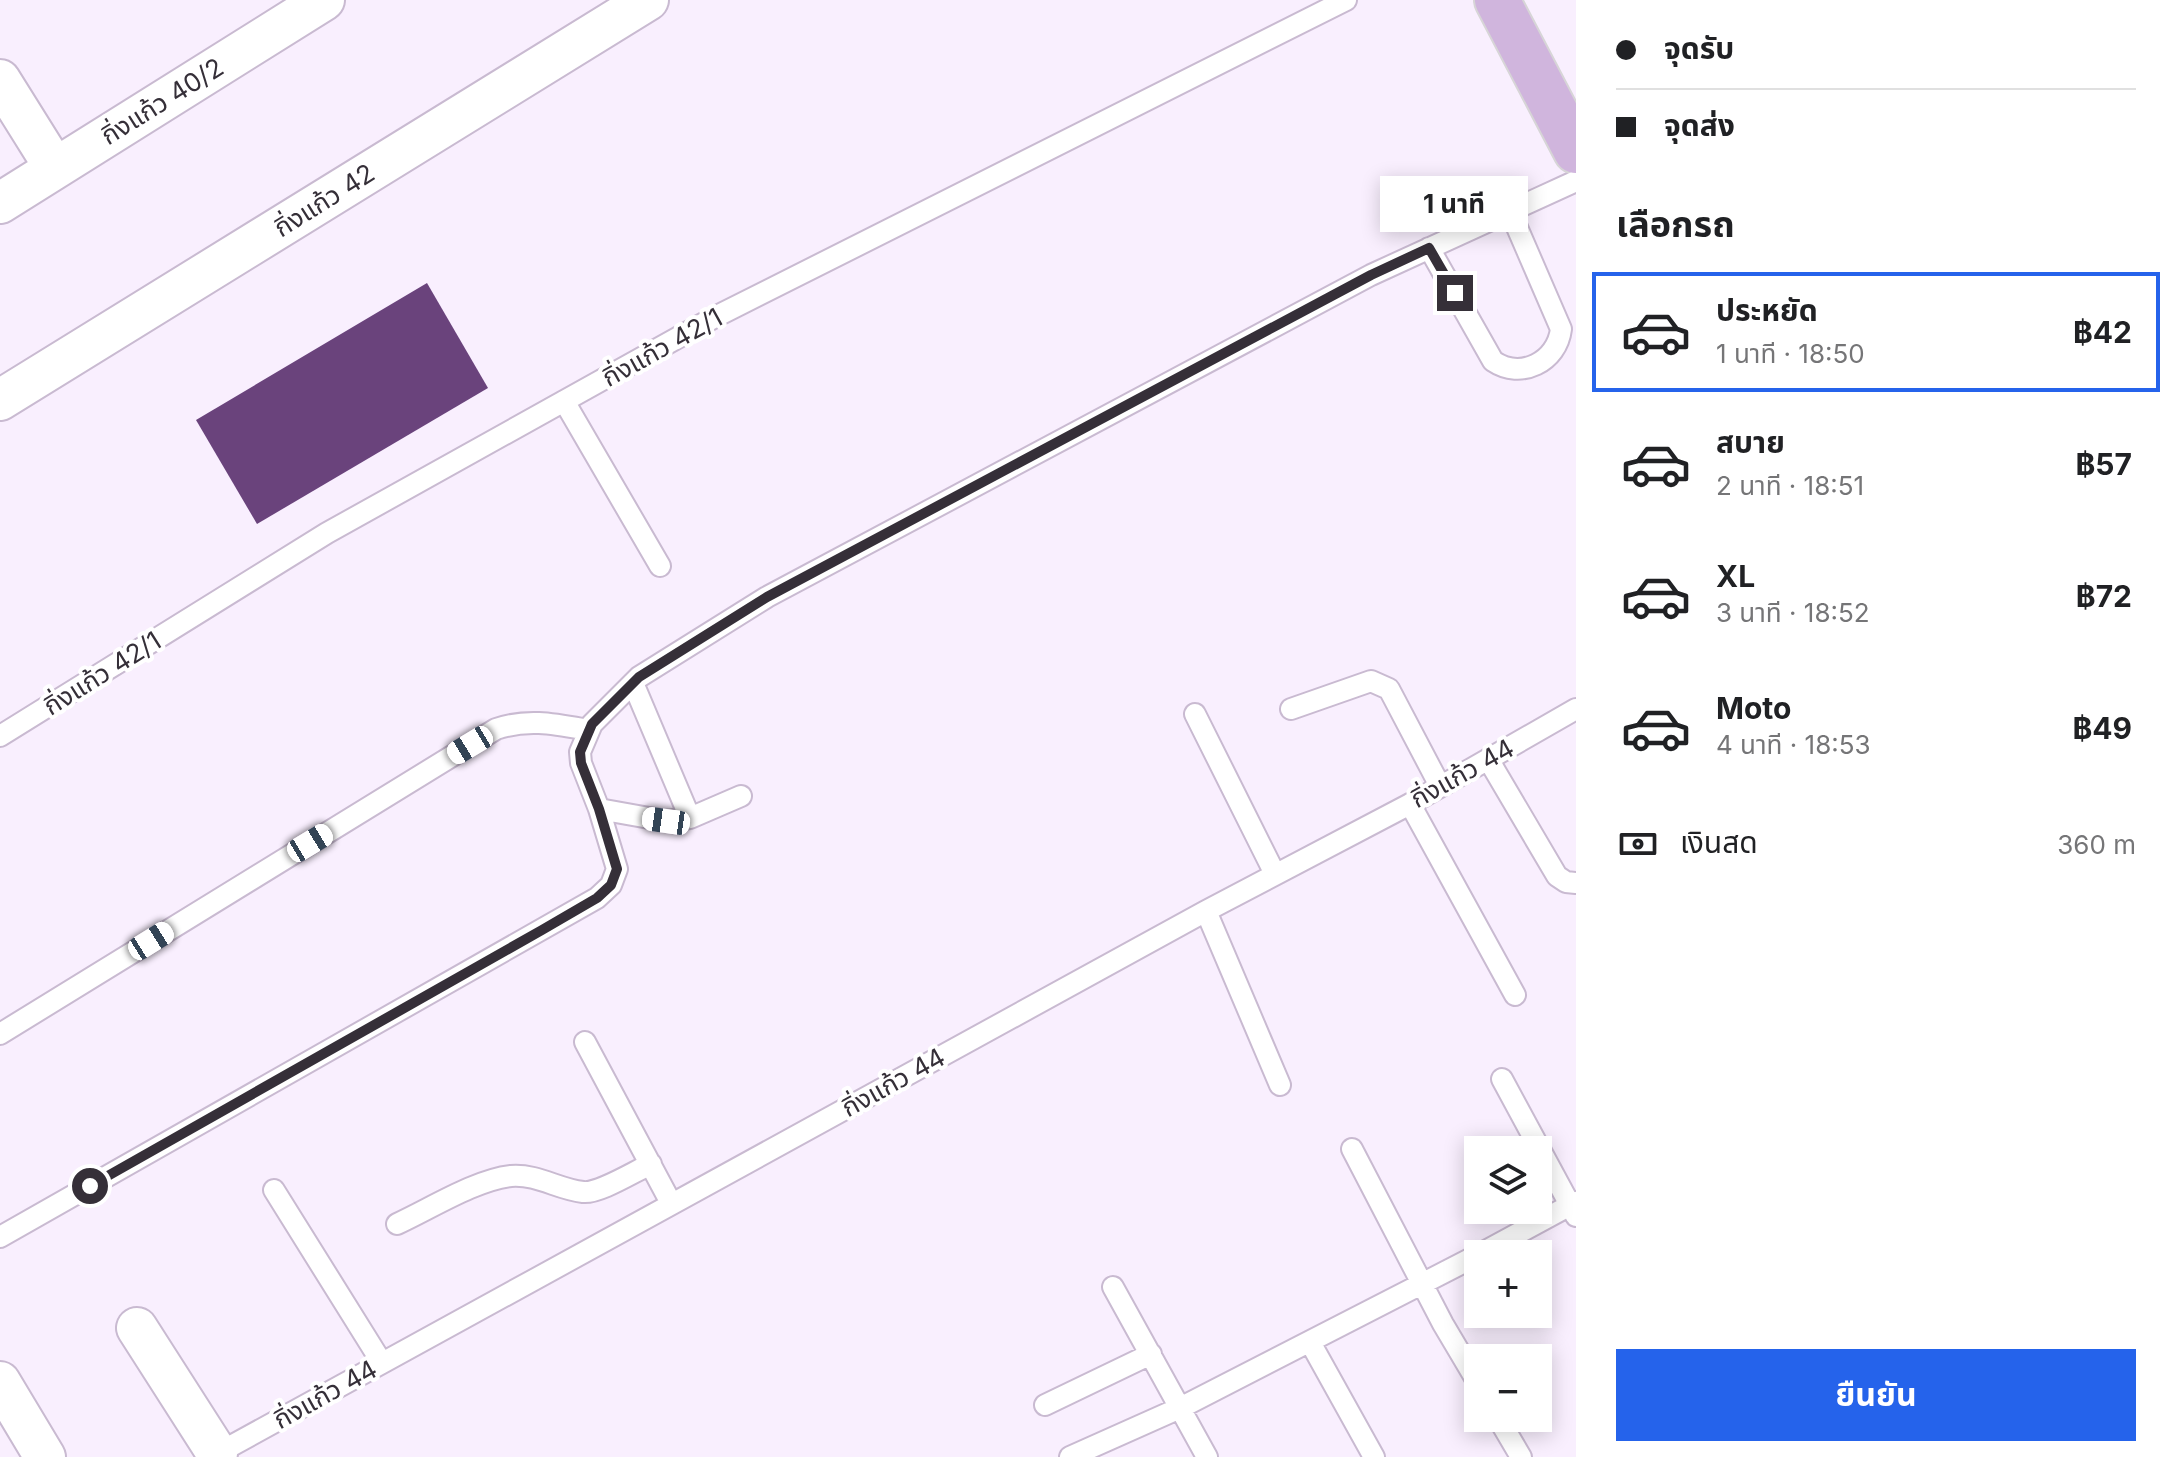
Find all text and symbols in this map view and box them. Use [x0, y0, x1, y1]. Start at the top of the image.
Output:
text: จุดรับ [1664, 30, 1734, 66]
street label: กิ่งแก้ว 40/2 [95, 51, 229, 151]
text: จุดส่ง [1664, 107, 1735, 143]
street label: กิ่งแก้ว 42 [268, 157, 380, 243]
callout: 1 นาที [1381, 177, 1529, 233]
text: 1 นาที [1423, 188, 1485, 219]
text: เลือกรถ [1616, 202, 1735, 246]
route end [1437, 275, 1473, 311]
text: ประหยัด [1716, 292, 1818, 328]
icon: car [1620, 296, 1692, 368]
street label: กิ่งแก้ว 42/1 [596, 301, 728, 393]
text: ฿42 [2073, 314, 2132, 350]
text: 1 นาที · 18:50 [1716, 338, 1865, 369]
text: สบาย [1716, 424, 1785, 460]
icon: car [1620, 428, 1692, 500]
text: ฿57 [2076, 446, 2132, 482]
text: 2 นาที · 18:51 [1716, 470, 1864, 501]
text: XL [1716, 558, 1755, 594]
icon: car [1620, 560, 1692, 632]
text: ฿72 [2076, 578, 2132, 614]
text: 3 นาที · 18:52 [1716, 597, 1870, 628]
street label: กิ่งแก้ว 42/1 [37, 624, 166, 721]
text: Moto [1716, 690, 1791, 726]
icon: car [1620, 692, 1692, 764]
text: ฿49 [2072, 710, 2132, 746]
car [443, 722, 497, 768]
text: 4 นาที · 18:53 [1716, 729, 1871, 760]
street label: กิ่งแก้ว 44 [1405, 731, 1519, 814]
car [641, 806, 691, 836]
car [283, 820, 337, 866]
icon: cash [1616, 822, 1660, 866]
text: เงินสด [1680, 824, 1758, 860]
text: 360 m [2057, 829, 2136, 860]
car [124, 918, 178, 964]
street label: กิ่งแก้ว 44 [836, 1040, 950, 1123]
map controls [1464, 1136, 1552, 1432]
button: layers [1464, 1136, 1552, 1224]
route start [72, 1168, 108, 1204]
button: + [1464, 1240, 1552, 1328]
button: − [1464, 1344, 1552, 1432]
button: ยืนยัน [1616, 1349, 2136, 1441]
street label: กิ่งแก้ว 44 [268, 1352, 382, 1435]

